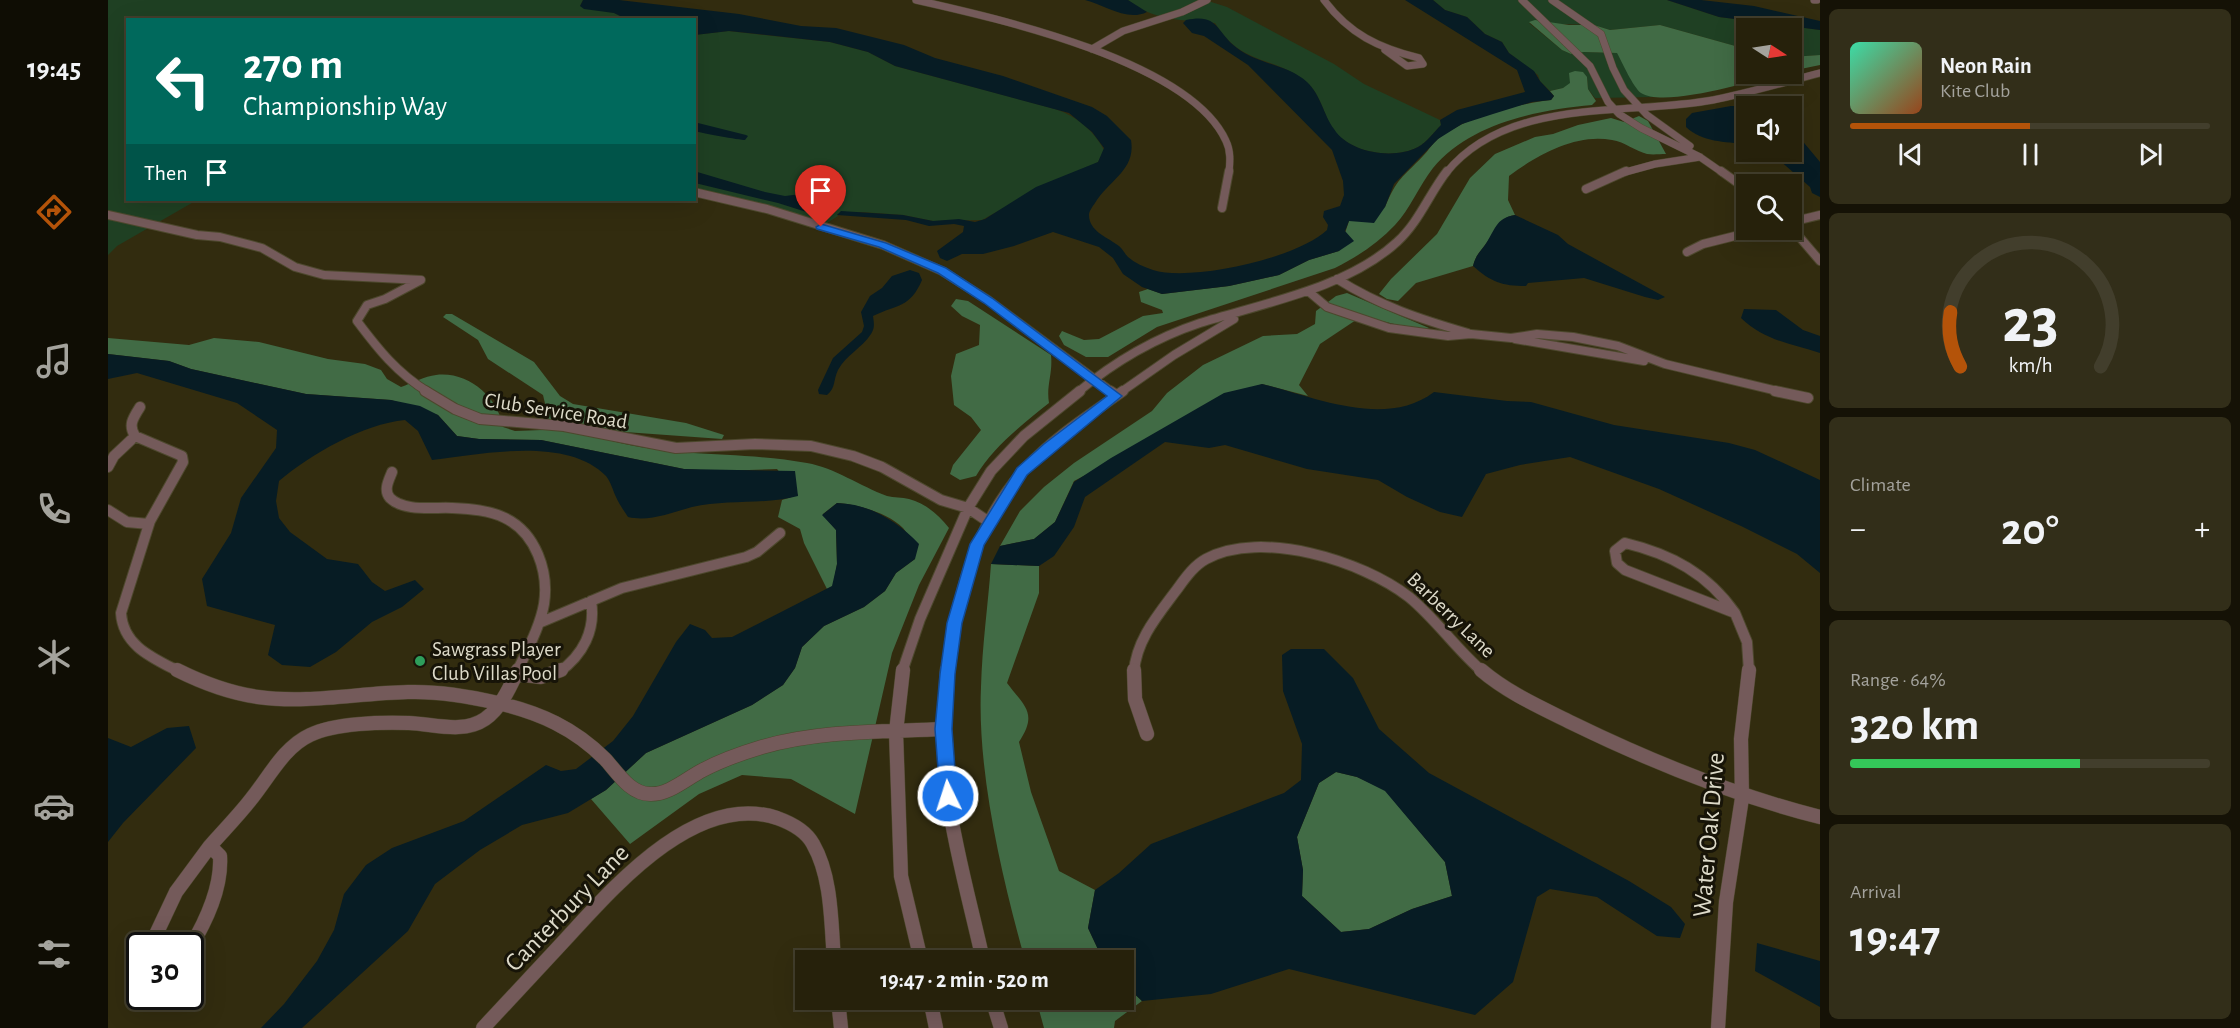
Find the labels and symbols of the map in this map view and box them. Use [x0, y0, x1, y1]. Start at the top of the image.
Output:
north arrow [1736, 18, 1802, 84]
pin [795, 165, 846, 227]
street label: Club Service Road [483, 389, 629, 433]
street label: Barberry Lane [1403, 568, 1499, 662]
place label: Sawgrass Player Club Villas Pool [432, 639, 561, 684]
marker: Sawgrass Player Club Villas Pool [413, 654, 427, 668]
street label: Water Oak Drive [1689, 752, 1729, 918]
position arrow [916, 764, 980, 828]
street label: Canterbury Lane [500, 839, 634, 977]
speed limit sign: 30 [126, 932, 204, 1010]

